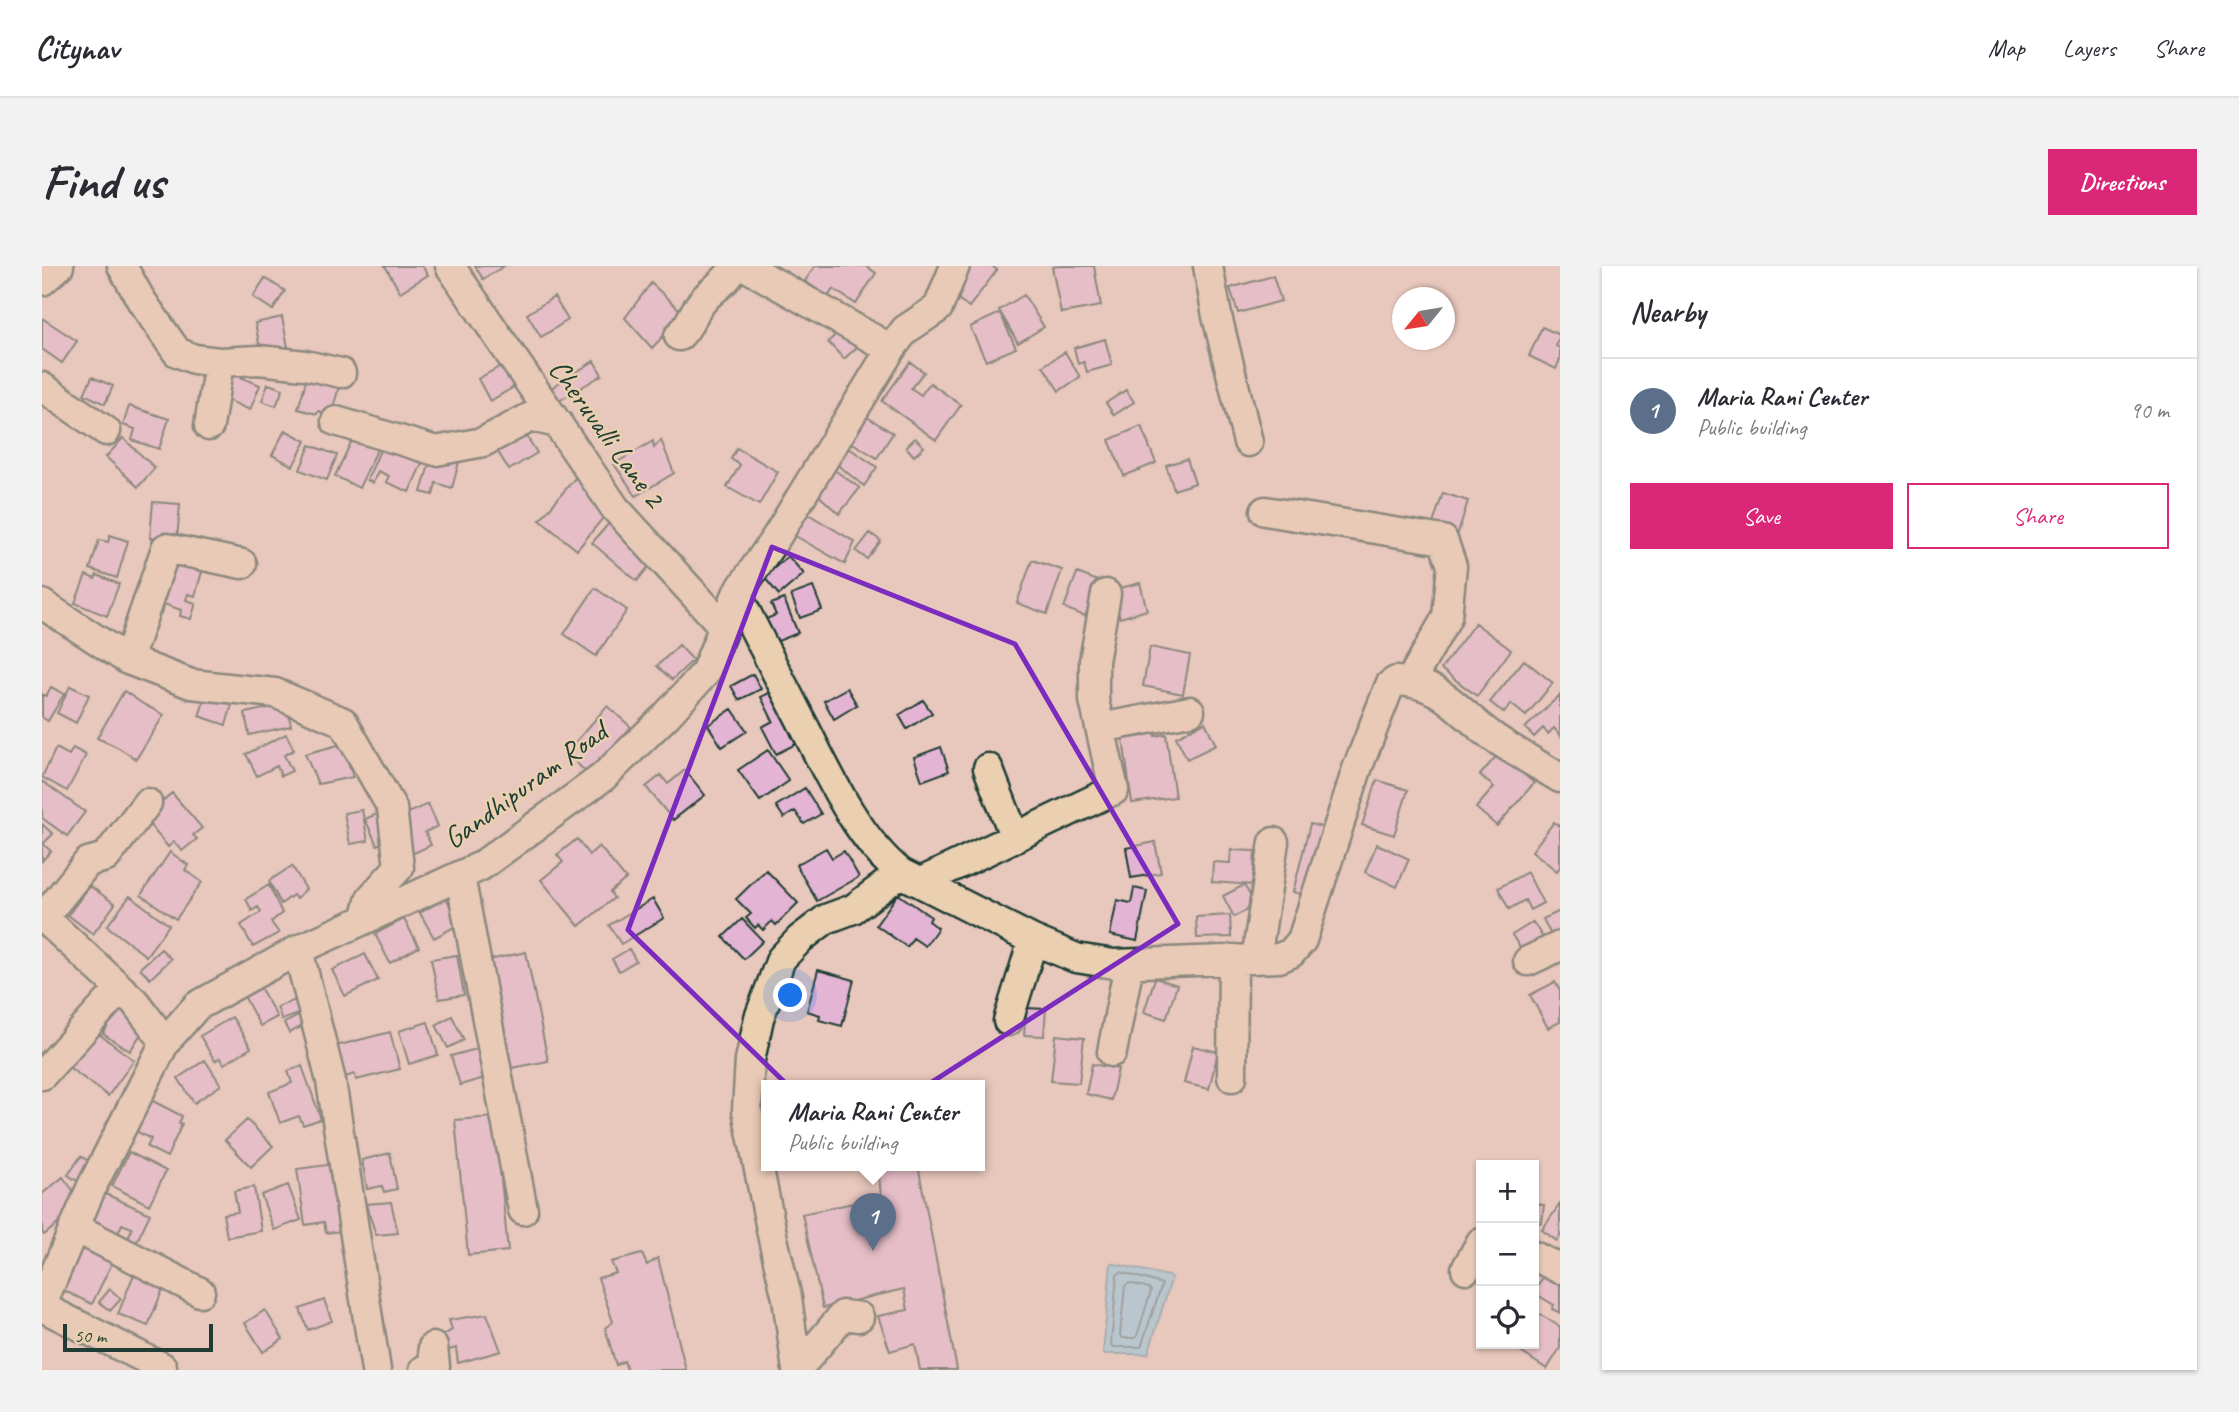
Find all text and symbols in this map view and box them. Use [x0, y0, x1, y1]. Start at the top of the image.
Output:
text: Citynav [35, 27, 119, 69]
text: Map [1988, 33, 2025, 63]
text: Layers [2063, 33, 2116, 63]
text: Share [2154, 33, 2204, 63]
button: Directions [2048, 149, 2197, 215]
text: Find us [42, 151, 164, 213]
north arrow [1392, 287, 1455, 350]
text: Nearby [1630, 293, 1706, 331]
street label: Cheruvalli Lane 2 [541, 352, 675, 516]
text: Maria Rani Center [1697, 380, 1867, 413]
text: 1 [1648, 396, 1658, 425]
text: 90 m [2130, 396, 2169, 425]
text: Public building [1697, 413, 1806, 442]
button: Save [1630, 483, 1893, 549]
button: Share [1907, 483, 2169, 549]
street label: Gandhipuram Road [436, 710, 618, 857]
your location [773, 978, 807, 1012]
popup [761, 1080, 985, 1171]
text: Maria Rani Center [788, 1095, 958, 1128]
text: Public building [788, 1128, 897, 1157]
map controls [1476, 1160, 1539, 1349]
button: + [1476, 1160, 1539, 1223]
pin: 1 [850, 1193, 896, 1251]
button: − [1476, 1223, 1539, 1286]
button: locate [1476, 1286, 1539, 1349]
scale bar [63, 1321, 214, 1353]
text: 50 m [74, 1324, 106, 1348]

